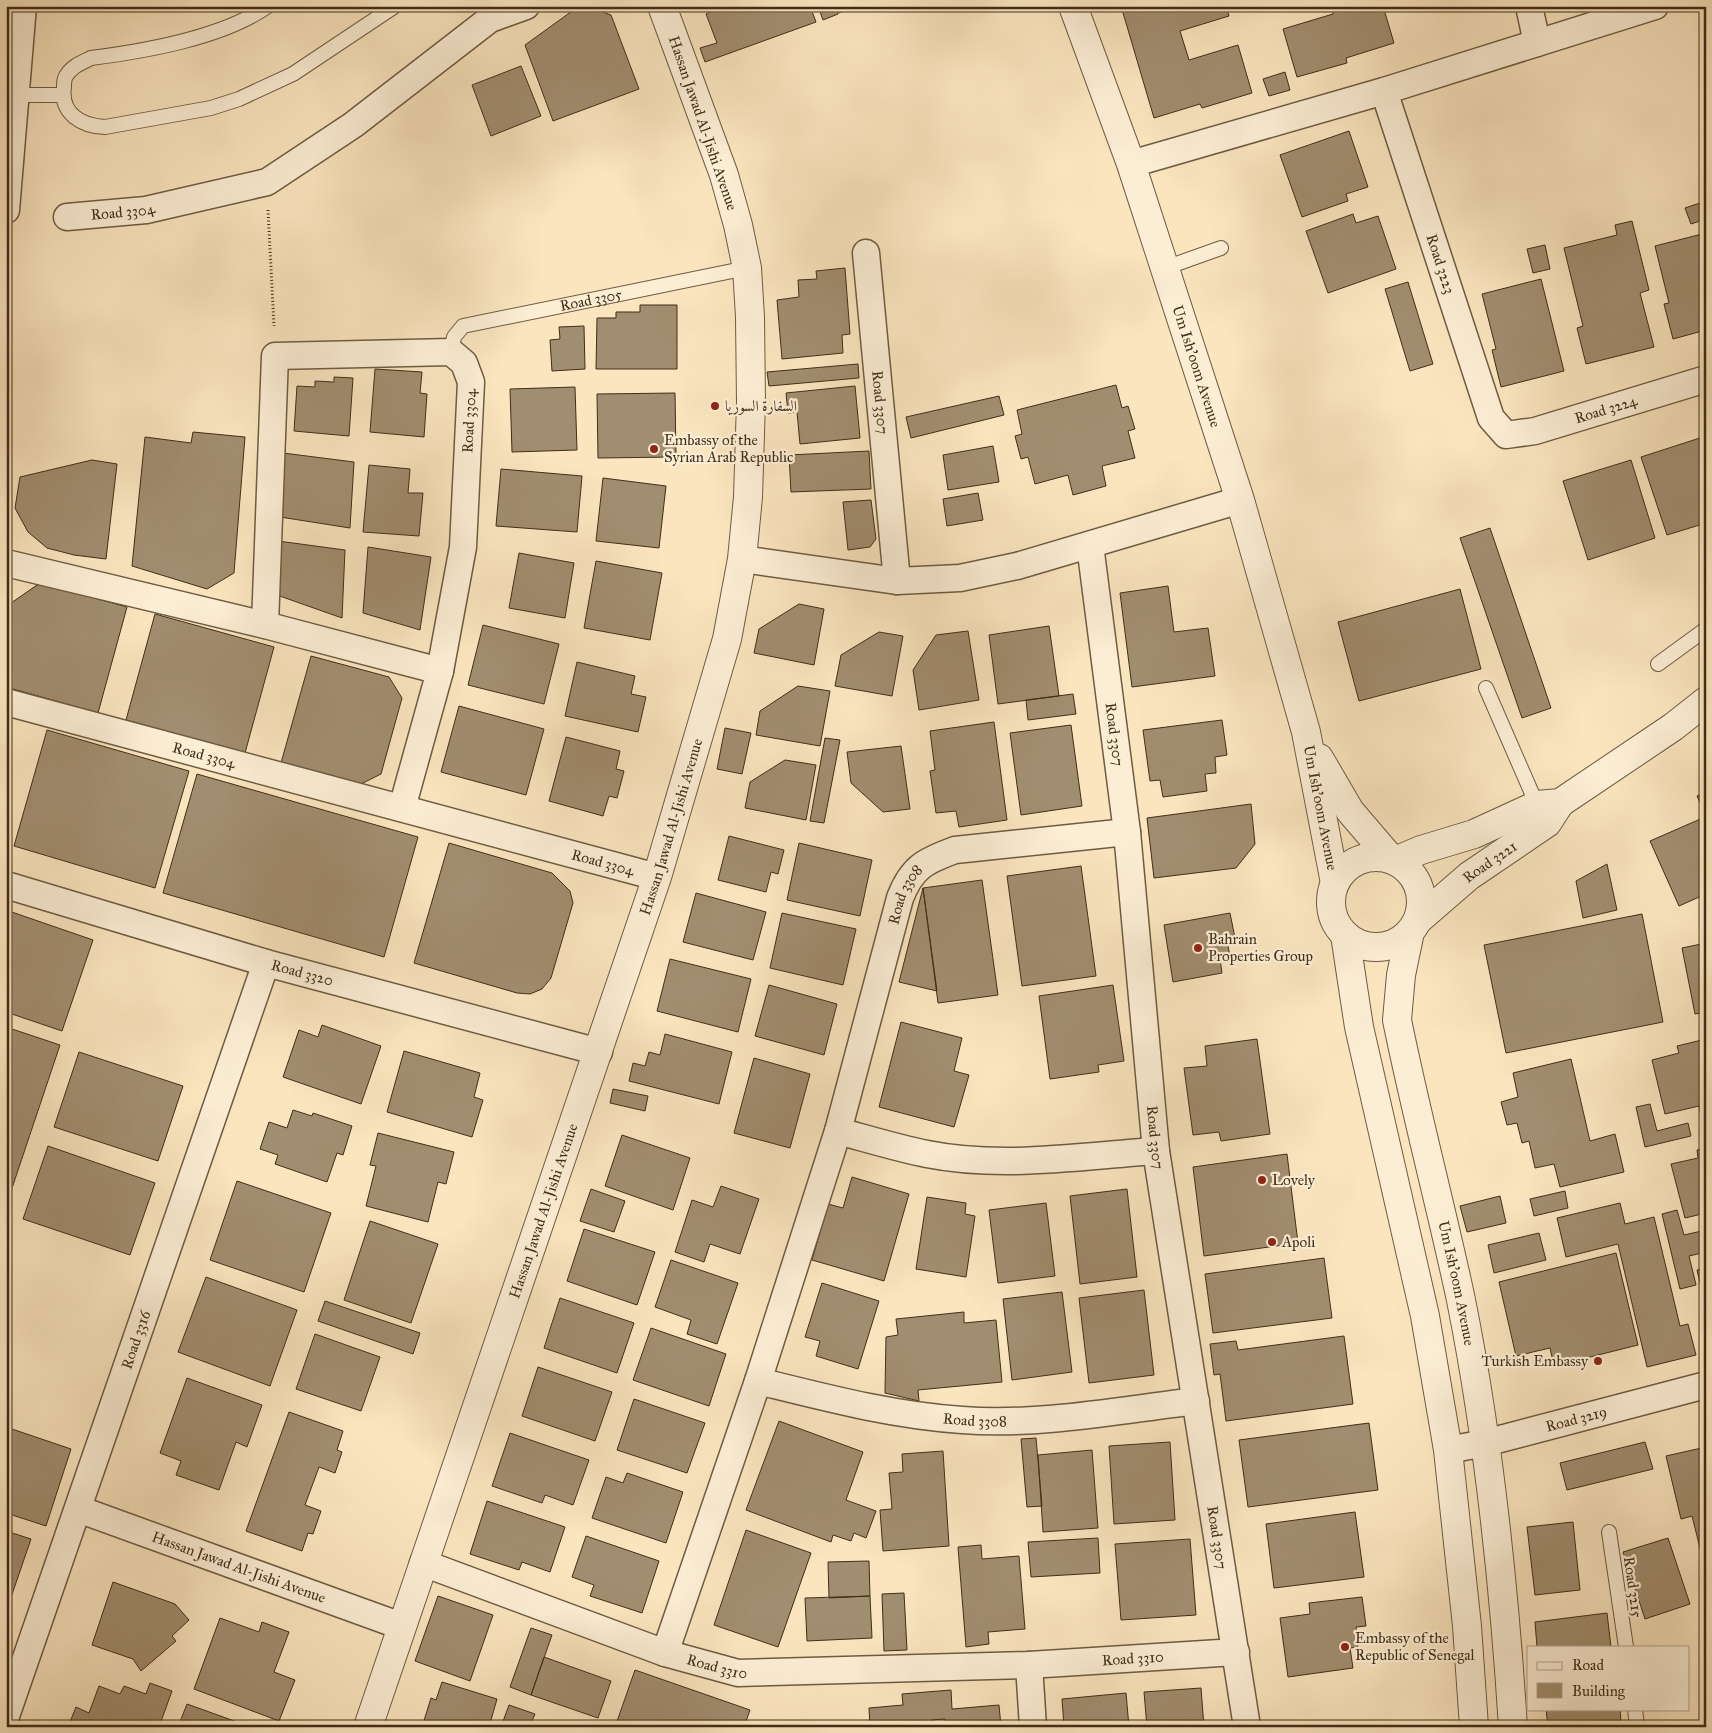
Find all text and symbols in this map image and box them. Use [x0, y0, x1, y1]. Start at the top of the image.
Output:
street label: Hassan Jawad Al-Jishi Avenue [664, 33, 741, 213]
street label: Road 3304 [90, 199, 157, 224]
street label: Road 3223 [1422, 232, 1459, 296]
street label: Road 3305 [558, 285, 624, 315]
street label: Um Ish'oom Avenue [1168, 303, 1225, 430]
street label: Road 3307 [868, 370, 892, 435]
street label: Road 3304 [458, 388, 480, 454]
street label: Road 3224 [1572, 391, 1640, 427]
place label: السفارة السوريا [725, 397, 797, 415]
marker: السفارة السوريا [709, 400, 721, 412]
place label: Embassy of the Syrian Arab Republic [664, 431, 793, 466]
marker: Embassy of the Syrian Arab Republic [648, 443, 660, 455]
street label: Road 3307 [1101, 702, 1127, 767]
street label: Hassan Jawad Al-Jishi Avenue [636, 736, 706, 917]
street label: Road 3304 [171, 738, 238, 772]
street label: Um Ish'oom Avenue [1300, 744, 1341, 872]
street label: Road 3221 [1459, 837, 1521, 887]
street label: Road 3304 [569, 845, 637, 880]
street label: Road 3308 [884, 861, 926, 926]
place label: Bahrain Properties Group [1208, 930, 1313, 965]
marker: Bahrain Properties Group [1192, 942, 1204, 954]
street label: Road 3320 [269, 956, 335, 990]
street label: Road 3307 [1143, 1105, 1168, 1170]
street label: Hassan Jawad Al-Jishi Avenue [505, 1121, 582, 1301]
place label: Lovely [1272, 1171, 1316, 1189]
marker: Lovely [1256, 1174, 1268, 1186]
street label: Um Ish'oom Avenue [1434, 1219, 1478, 1347]
place label: Apoli [1281, 1233, 1315, 1251]
marker: Apoli [1266, 1236, 1278, 1248]
street label: Road 3316 [117, 1307, 155, 1371]
place label: Turkish Embassy [1481, 1352, 1589, 1370]
marker: Turkish Embassy [1592, 1355, 1604, 1367]
street label: Road 3219 [1544, 1402, 1609, 1436]
street label: Road 3308 [942, 1409, 1007, 1430]
street label: Road 3307 [1203, 1505, 1231, 1571]
street label: Hassan Jawad Al-Jishi Avenue [149, 1527, 328, 1607]
street label: Road 3215 [1620, 1555, 1646, 1619]
place label: Embassy of the Republic of Senegal [1355, 1629, 1476, 1664]
marker: Embassy of the Republic of Senegal [1339, 1641, 1351, 1653]
legend [1527, 1646, 1690, 1710]
street label: Road 3310 [1101, 1648, 1164, 1669]
street label: Road 3310 [685, 1650, 747, 1682]
text: Road [1572, 1656, 1604, 1674]
text: Building [1572, 1682, 1626, 1700]

